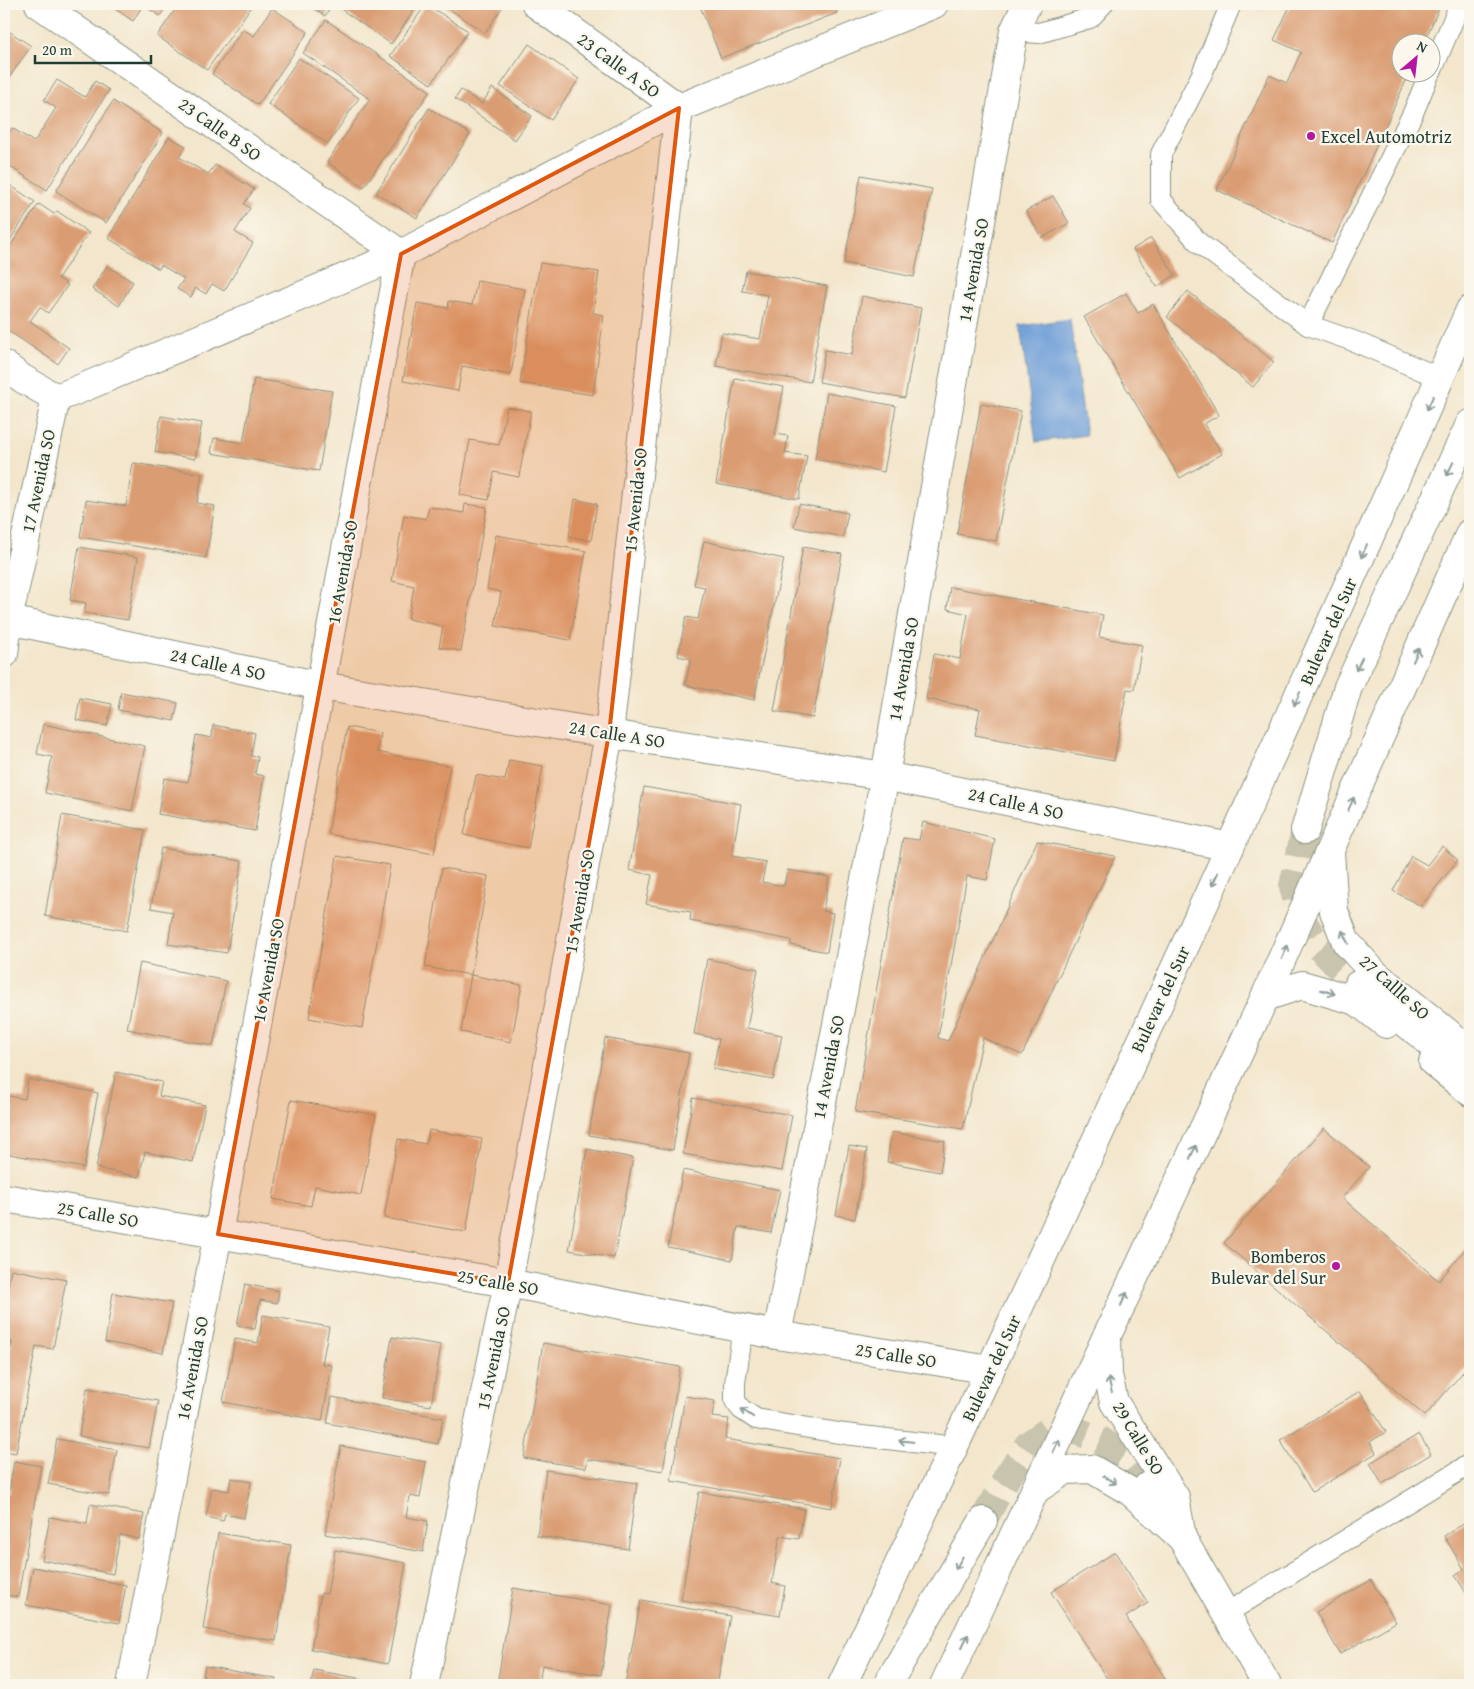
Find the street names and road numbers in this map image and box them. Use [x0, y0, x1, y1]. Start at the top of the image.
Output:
street label: 23 Calle A SO [572, 26, 666, 104]
street label: 23 Calle B SO [173, 90, 267, 168]
street label: 14 Avenida SO [951, 216, 995, 324]
street label: 17 Avenida SO [14, 427, 62, 535]
street label: 15 Avenida SO [616, 446, 654, 554]
street label: 16 Avenida SO [320, 518, 364, 626]
street label: Bulevar del Sur [1292, 572, 1364, 689]
street label: 14 Avenida SO [881, 615, 925, 723]
street label: 24 Calle A SO [168, 641, 268, 687]
street label: 24 Calle A SO [567, 713, 667, 755]
street label: 24 Calle A SO [966, 780, 1066, 826]
street label: 15 Avenida SO [557, 847, 601, 955]
street label: 16 Avenida SO [245, 916, 291, 1024]
street label: Bulevar del Sur [1123, 941, 1197, 1057]
street label: 27 Callle SO [1354, 948, 1436, 1026]
street label: 14 Avenida SO [805, 1013, 851, 1121]
street label: 25 Calle SO [55, 1194, 141, 1234]
street label: 25 Calle SO [455, 1262, 541, 1302]
street label: 15 Avenida SO [469, 1304, 517, 1412]
street label: Bulevar del Sur [954, 1310, 1028, 1426]
street label: 16 Avenida SO [169, 1314, 215, 1422]
street label: 25 Calle SO [853, 1335, 939, 1375]
street label: 29 Calle SO [1106, 1396, 1172, 1480]

